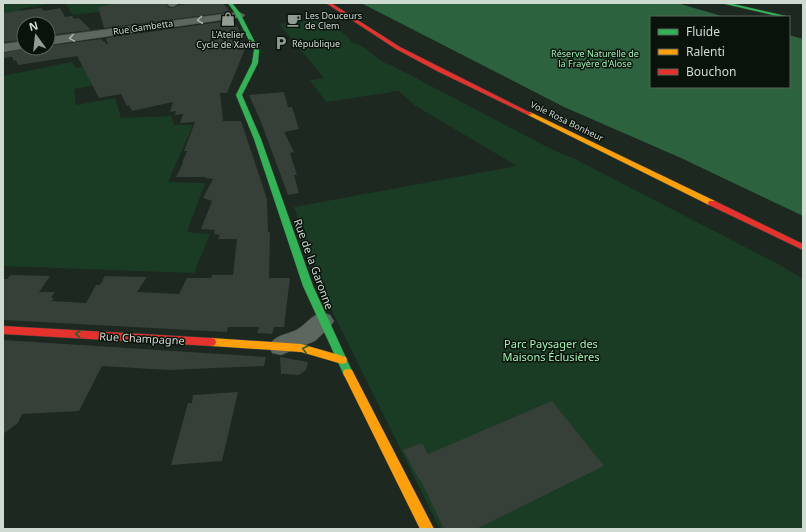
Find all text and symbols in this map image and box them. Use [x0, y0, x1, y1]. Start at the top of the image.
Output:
place label: Les Douceurs de Clem [305, 9, 362, 32]
shop icon: L'Atelier Cycle de Xavier [220, 11, 236, 27]
cafe icon: Les Douceurs de Clem [286, 12, 302, 28]
one-way arrow [197, 15, 203, 24]
north arrow [16, 16, 56, 56]
street label: Rue Gambetta [112, 16, 174, 38]
legend [650, 16, 790, 88]
text: N [27, 17, 40, 34]
text: Fluide [686, 23, 720, 40]
place label: L'Atelier Cycle de Xavier [196, 28, 260, 51]
one-way arrow [69, 33, 75, 42]
parking icon: République [273, 35, 289, 51]
place label: République [292, 37, 340, 50]
text: Ralenti [686, 43, 725, 60]
park label: Réserve Naturelle de la Frayère d'Alose [551, 47, 639, 70]
text: Bouchon [686, 63, 736, 80]
street label: Voie Rosa Bonheur [528, 98, 606, 144]
street label: Rue de la Garonne [291, 217, 337, 311]
street label: Rue Champagne [99, 328, 185, 348]
one-way arrow [75, 330, 81, 339]
park label: Parc Paysager des Maisons Éclusières [503, 336, 599, 364]
one-way arrow [302, 346, 308, 354]

